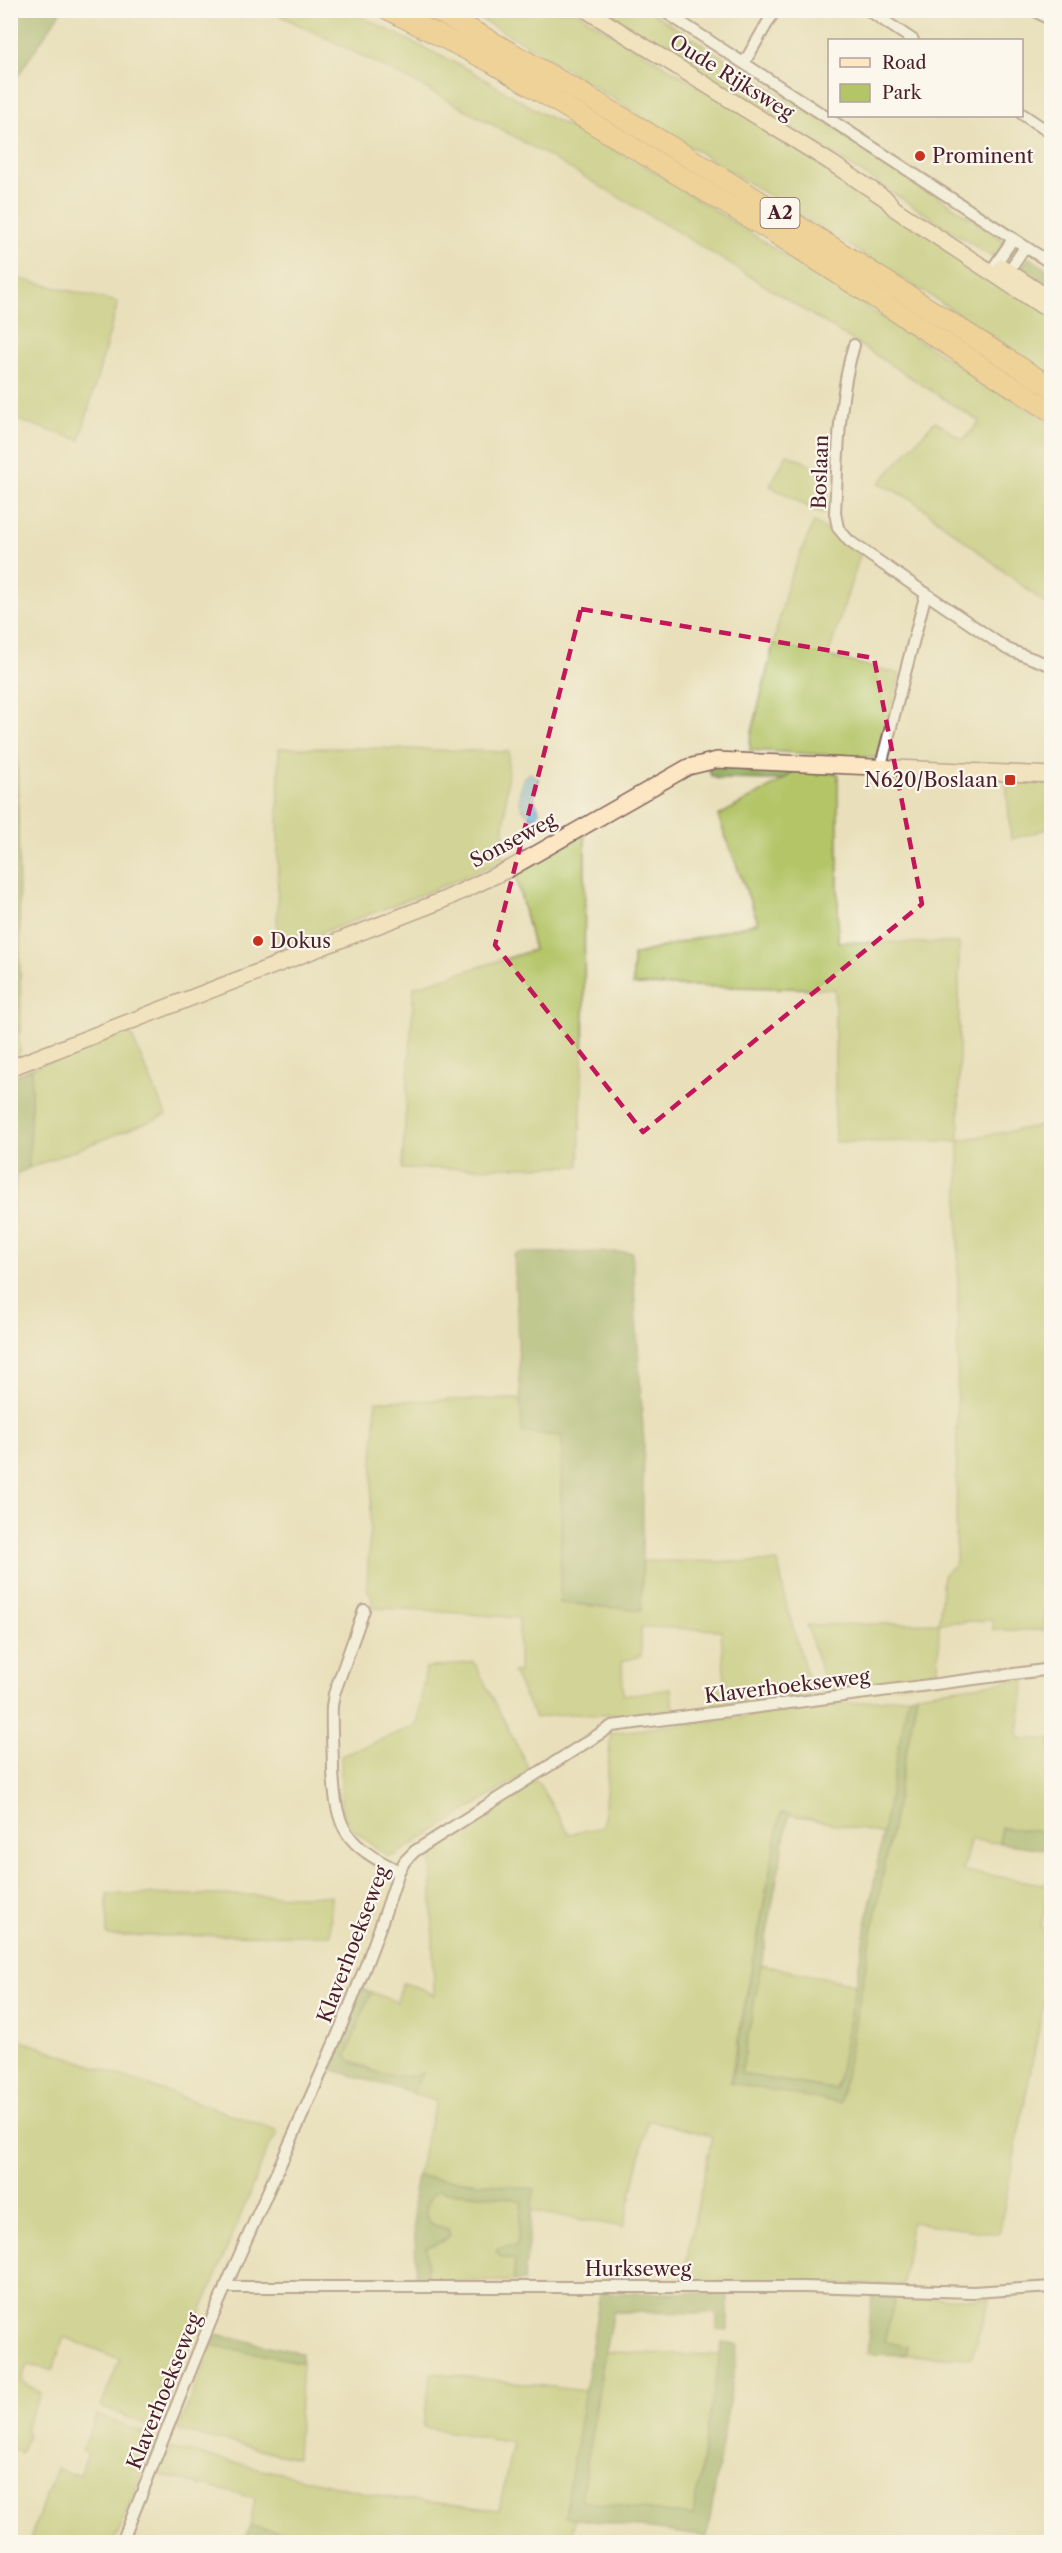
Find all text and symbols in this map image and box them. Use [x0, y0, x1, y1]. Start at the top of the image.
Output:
street label: Oude Rijksweg [665, 29, 799, 125]
legend [828, 39, 1023, 117]
text: Road [882, 52, 927, 74]
text: Park [882, 82, 923, 104]
place label: Prominent [932, 144, 1034, 168]
marker: Prominent [913, 149, 927, 163]
road number: A2 [760, 198, 800, 228]
street label: Boslaan [807, 434, 833, 510]
place label: N620/Boslaan [864, 768, 998, 792]
marker: N620/Boslaan [1003, 773, 1017, 787]
street label: Sonseweg [466, 807, 561, 873]
place label: Dokus [270, 929, 331, 953]
marker: Dokus [251, 934, 265, 948]
street label: Klaverhoekseweg [703, 1664, 871, 1708]
street label: Klaverhoekseweg [312, 1862, 394, 2026]
street label: Hurkseweg [585, 2257, 692, 2281]
street label: Klaverhoekseweg [122, 2309, 206, 2473]

